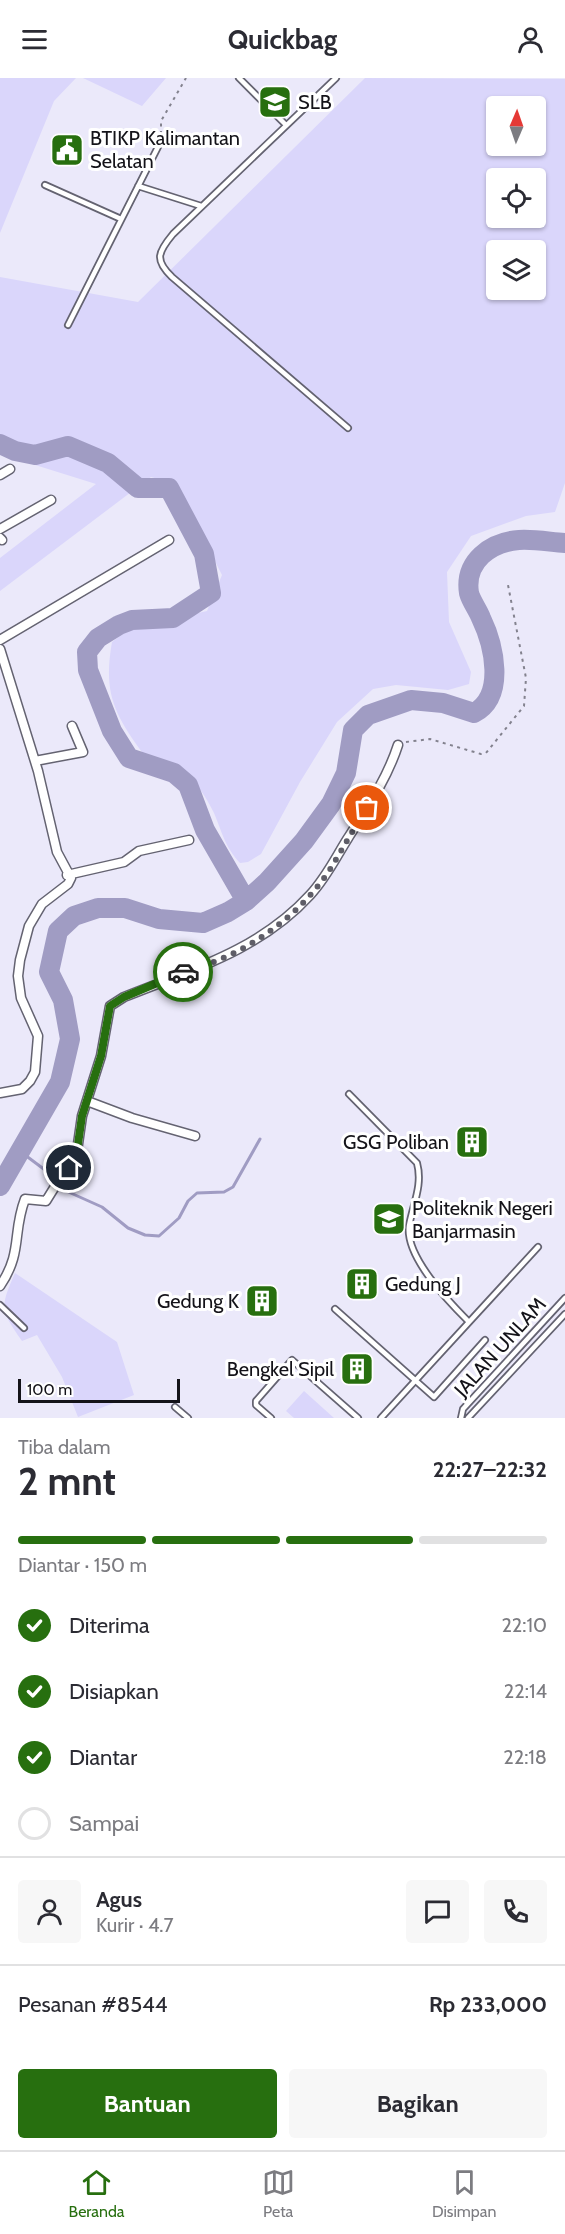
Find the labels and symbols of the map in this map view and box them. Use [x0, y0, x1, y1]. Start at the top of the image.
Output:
school or university icon: SLB [257, 84, 293, 120]
place label: SLB [298, 90, 332, 114]
north arrow [486, 96, 546, 156]
place label: BTIKP Kalimantan Selatan [90, 126, 240, 173]
public building icon: BTIKP Kalimantan Selatan [49, 132, 85, 168]
pin [341, 782, 392, 833]
courier [153, 942, 213, 1002]
building icon: GSG Poliban [454, 1124, 490, 1160]
place label: GSG Poliban [343, 1130, 449, 1154]
pin [43, 1142, 94, 1193]
place label: Politeknik Negeri Banjarmasin [412, 1196, 553, 1243]
school or university icon: Politeknik Negeri Banjarmasin [371, 1201, 407, 1237]
building icon: Gedung J [344, 1266, 380, 1302]
place label: Gedung J [385, 1272, 461, 1296]
building icon: Gedung K [244, 1283, 280, 1319]
place label: Gedung K [157, 1289, 240, 1313]
street label: JALAN UNLAM [448, 1292, 551, 1402]
building icon: Bengkel Sipil [339, 1351, 375, 1387]
place label: Bengkel Sipil [227, 1357, 334, 1381]
scale bar [18, 1376, 180, 1404]

